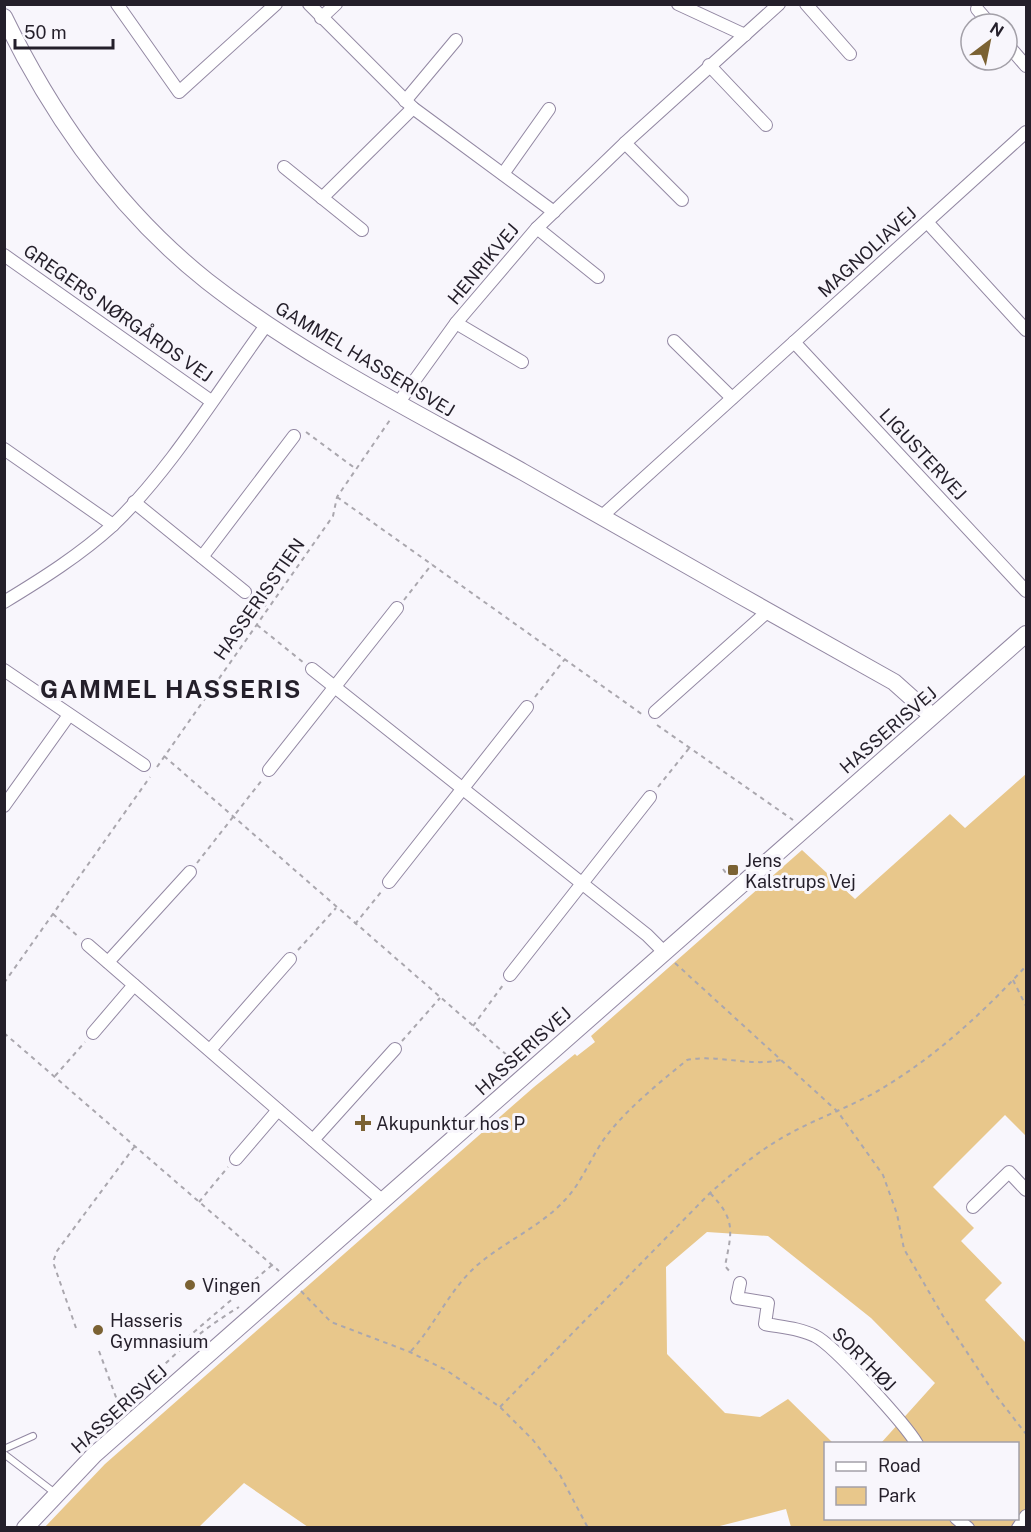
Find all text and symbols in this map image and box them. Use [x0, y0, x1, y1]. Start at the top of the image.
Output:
scale bar [15, 12, 112, 50]
north arrow [959, 12, 1019, 72]
text: N [986, 18, 1007, 41]
text: 50 m [24, 22, 67, 43]
street label: MAGNOLIAVEJ [814, 202, 920, 302]
street label: HENRIKVEJ [443, 219, 523, 309]
street label: GREGERS NØRGÅRDS VEJ [20, 238, 218, 386]
street label: GAMMEL HASSERISVEJ [272, 297, 458, 421]
street label: LIGUSTERVEJ [875, 404, 971, 504]
street label: HASSERISSTIEN [209, 534, 309, 664]
district label: GAMMEL HASSERIS [40, 675, 302, 703]
street label: HASSERISVEJ [835, 682, 941, 778]
place label: Jens Kalstrups Vej [745, 850, 856, 892]
marker: Jens Kalstrups Vej [726, 863, 740, 877]
street label: HASSERISVEJ [471, 1003, 575, 1099]
place label: Akupunktur hos P [376, 1113, 525, 1134]
marker: Akupunktur hos P [354, 1114, 372, 1132]
place label: Vingen [202, 1275, 261, 1296]
marker: Vingen [183, 1278, 197, 1292]
place label: Hasseris Gymnasium [110, 1310, 208, 1352]
marker: Hasseris Gymnasium [91, 1323, 105, 1337]
street label: SORTHØJ [828, 1323, 900, 1395]
street label: HASSERISVEJ [67, 1361, 171, 1457]
legend [824, 1442, 1019, 1520]
text: Road [878, 1455, 921, 1476]
text: Park [878, 1485, 916, 1506]

